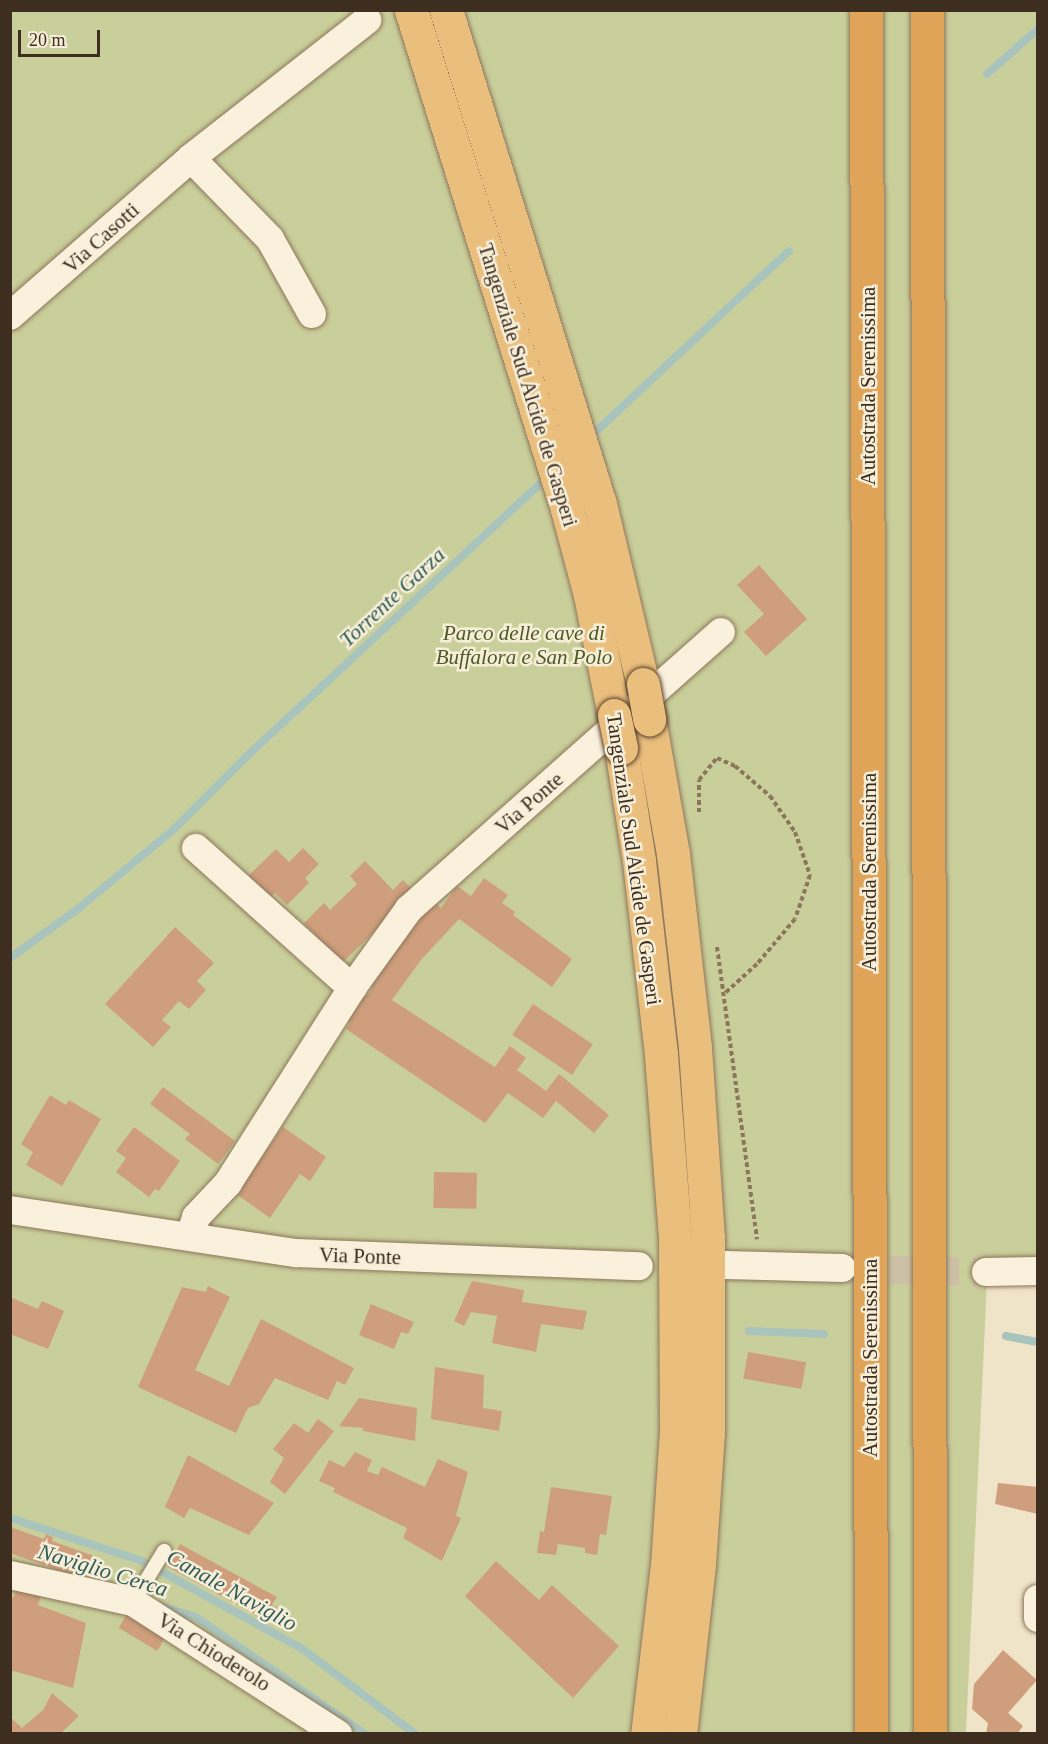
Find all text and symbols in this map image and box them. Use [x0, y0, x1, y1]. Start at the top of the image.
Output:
scale bar [21, 18, 104, 56]
text: 20 m [29, 30, 66, 50]
street label: Via Casotti [58, 197, 144, 279]
street label: Tangenziale Sud Alcide de Gasperi [473, 240, 583, 530]
street label: Autostrada Serenissima [855, 287, 881, 485]
water label: Torrente Garza [334, 541, 450, 653]
park label: Parco delle cave di Buffalora e San Polo [436, 620, 612, 670]
street label: Tangenziale Sud Alcide de Gasperi [601, 711, 667, 1007]
street label: Via Ponte [490, 767, 568, 839]
street label: Autostrada Serenissima [856, 773, 882, 971]
street label: Via Ponte [319, 1242, 401, 1270]
street label: Autostrada Serenissima [857, 1259, 883, 1457]
water label: Naviglio Cerca [35, 1538, 171, 1602]
water label: Canale Naviglio [162, 1543, 302, 1637]
street label: Via Chioderolo [153, 1607, 275, 1697]

